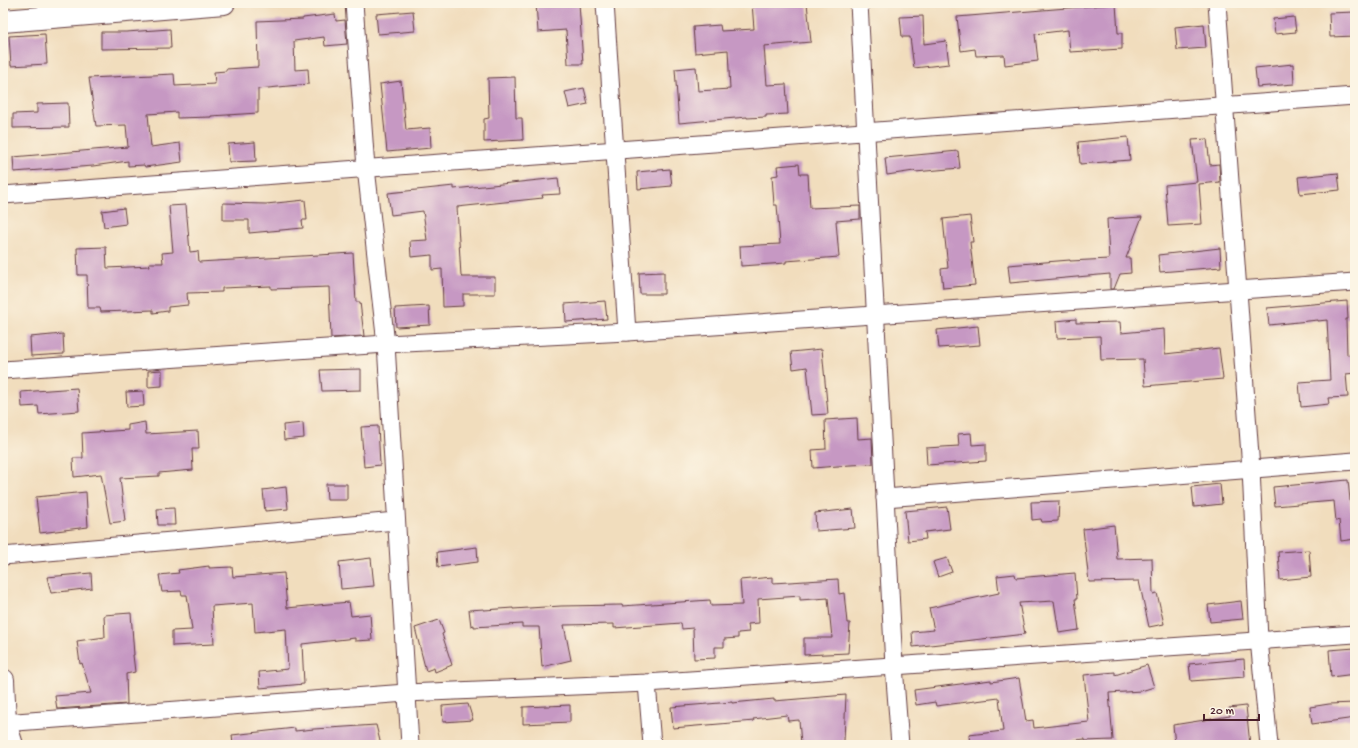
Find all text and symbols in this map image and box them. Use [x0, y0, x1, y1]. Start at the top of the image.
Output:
scale bar [1204, 696, 1259, 722]
text: 20 m [1210, 705, 1235, 719]

